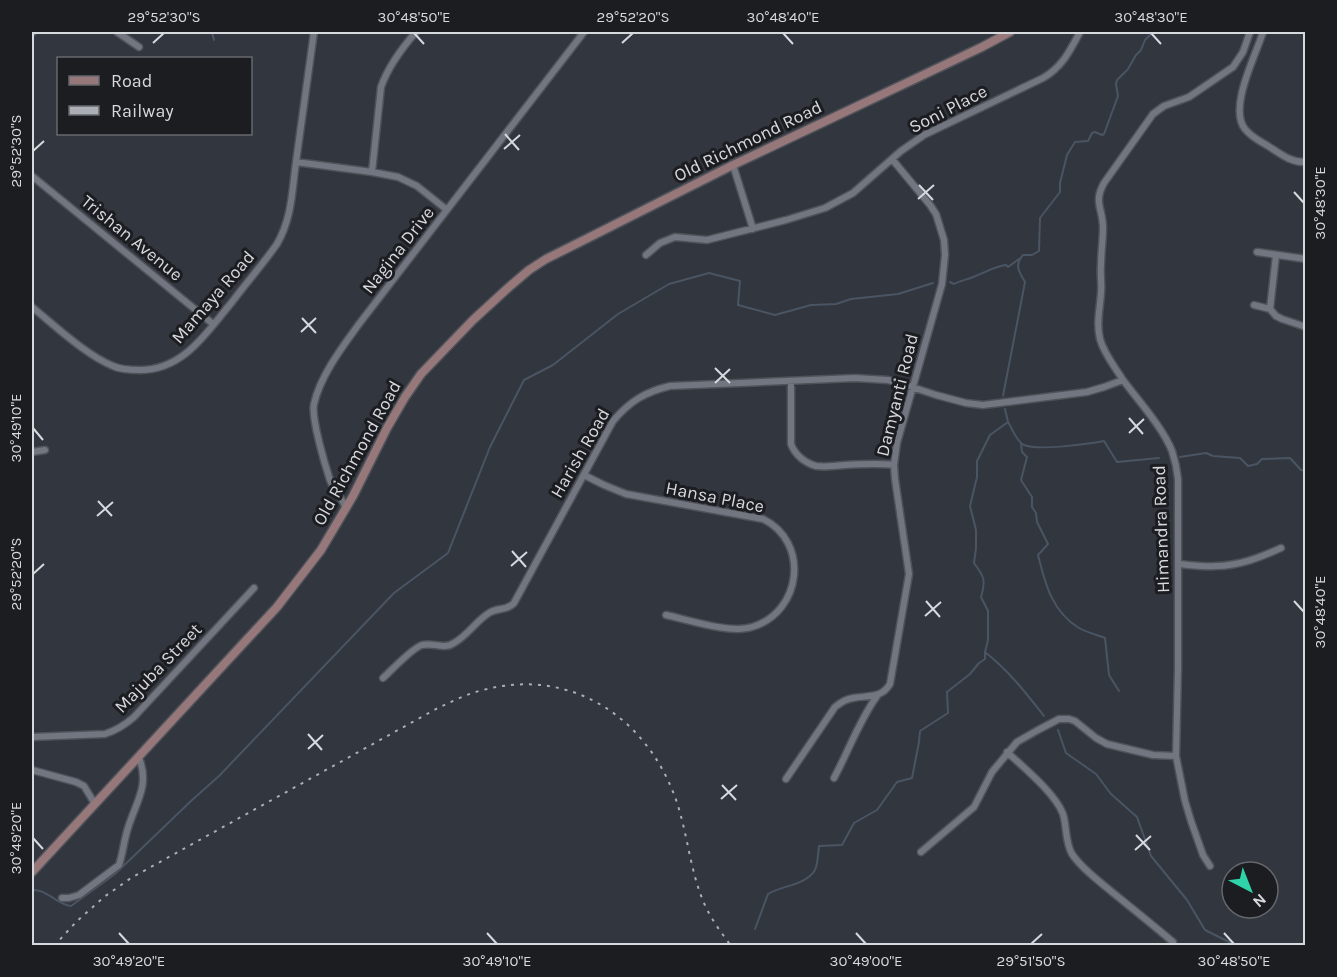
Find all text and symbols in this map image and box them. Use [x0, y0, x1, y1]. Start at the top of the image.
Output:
text: 29°52'30"S [127, 8, 201, 26]
text: 30°48'50"E [378, 8, 450, 26]
text: 29°52'20"S [597, 8, 669, 26]
text: 30°48'40"E [747, 8, 819, 26]
text: 30°48'30"E [1114, 8, 1188, 26]
legend [57, 57, 252, 135]
text: Road [111, 70, 152, 92]
street label: Soni Place [905, 80, 991, 138]
street label: Old Richmond Road [670, 96, 826, 186]
text: Railway [111, 100, 174, 122]
text: 29°52'30"S [7, 114, 25, 188]
text: 30°48'30"E [1311, 166, 1329, 240]
street label: Trishan Avenue [77, 190, 187, 286]
street label: Nagina Drive [357, 202, 439, 298]
street label: Mamaya Road [167, 246, 259, 348]
street label: Damyanti Road [871, 331, 923, 459]
street label: Old Richmond Road [308, 377, 406, 529]
text: 30°49'10"E [7, 394, 25, 462]
street label: Harish Road [546, 404, 614, 502]
street label: Himandra Road [1148, 465, 1174, 593]
street label: Hansa Place [664, 477, 766, 517]
text: 29°52'20"S [7, 538, 25, 610]
text: 30°48'40"E [1311, 576, 1329, 648]
street label: Majuba Street [110, 618, 206, 717]
text: 30°49'20"E [7, 802, 25, 874]
north arrow [1220, 860, 1280, 920]
text: N [1249, 890, 1270, 912]
text: 30°49'20"E [93, 952, 165, 970]
text: 30°49'10"E [463, 952, 531, 970]
text: 30°49'00"E [830, 952, 902, 970]
text: 29°51'50"S [997, 952, 1065, 970]
text: 30°48'50"E [1198, 952, 1270, 970]

